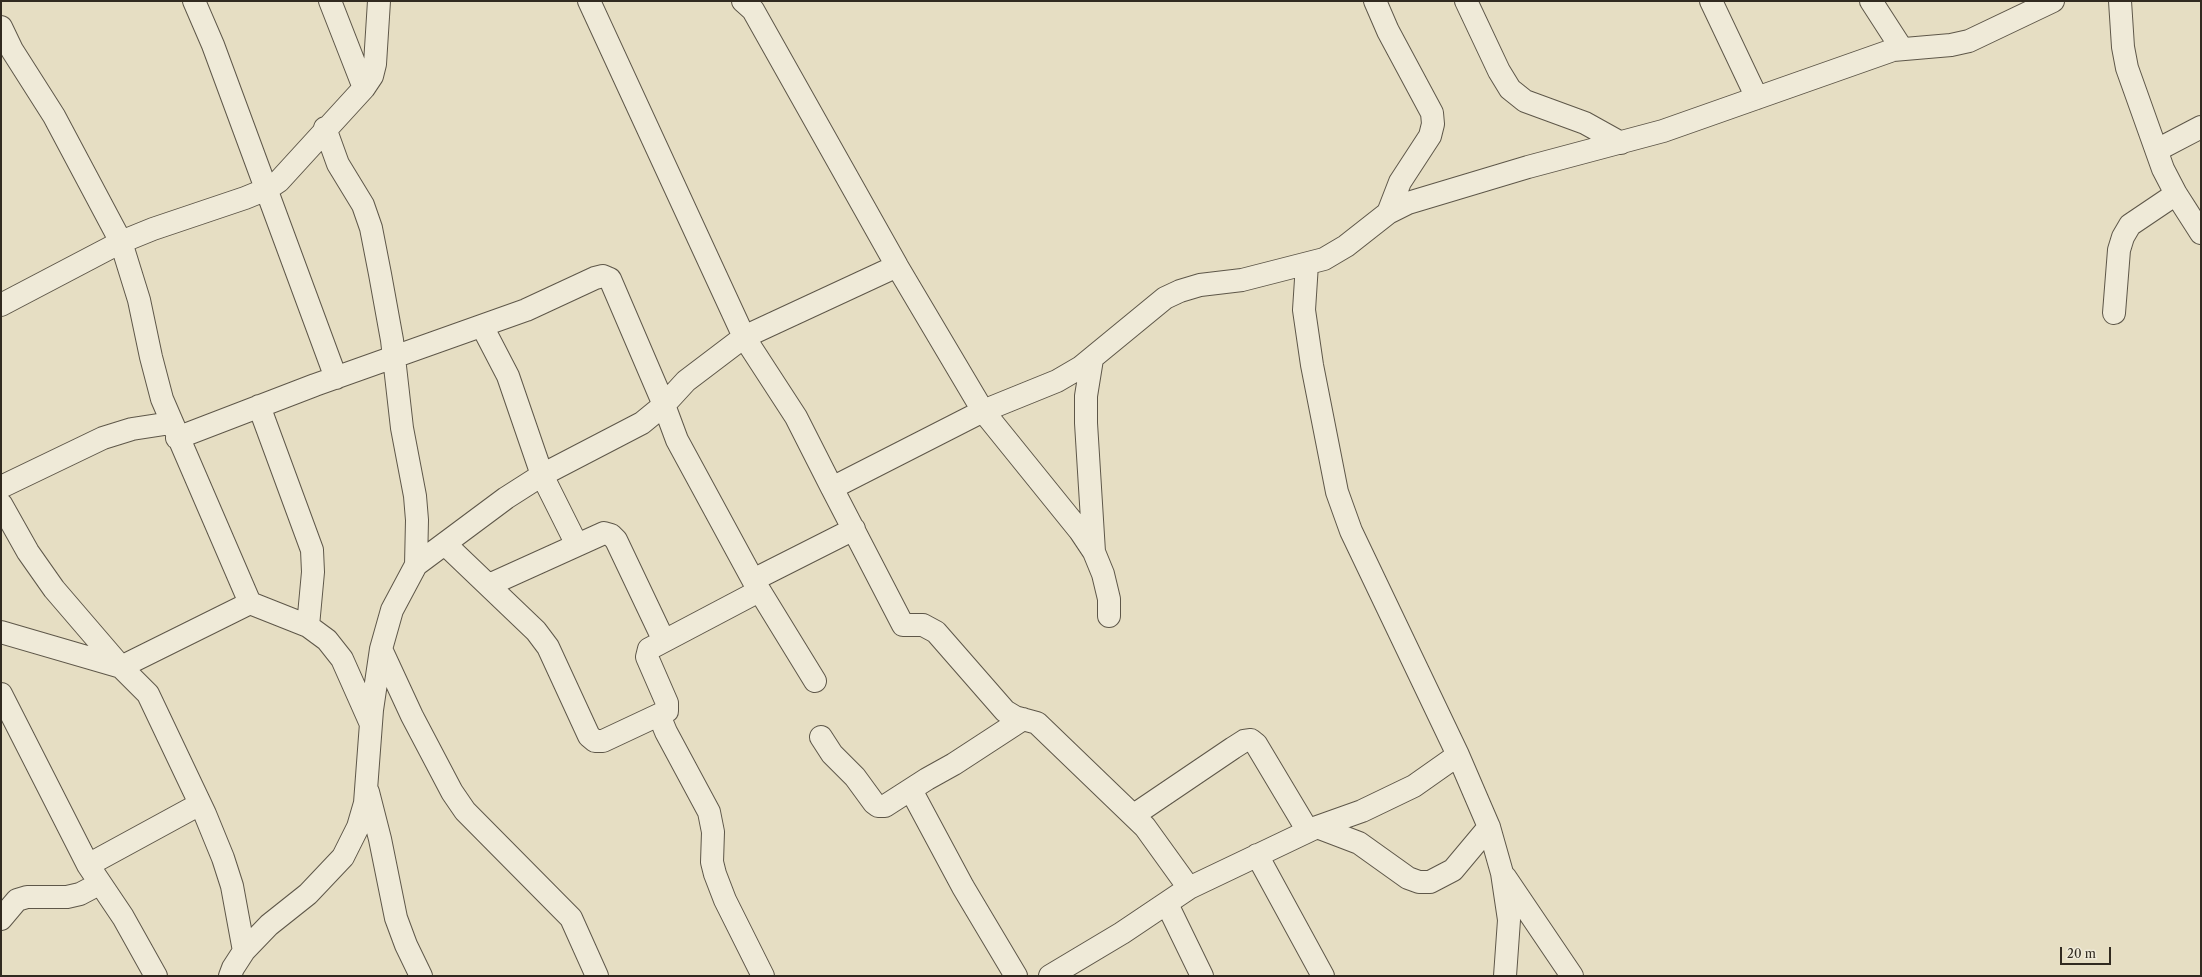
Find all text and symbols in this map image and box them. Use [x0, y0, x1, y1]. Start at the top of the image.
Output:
scale bar [2062, 939, 2113, 965]
text: 20 m [2067, 946, 2096, 961]

